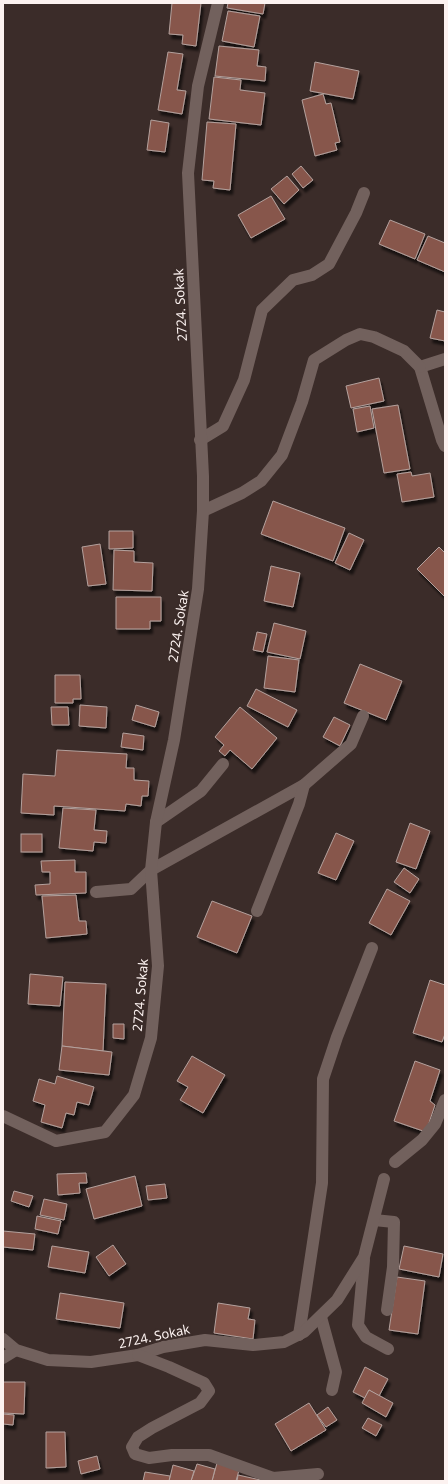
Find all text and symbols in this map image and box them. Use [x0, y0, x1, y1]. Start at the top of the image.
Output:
street label: 2724. Sokak [169, 268, 191, 342]
street label: 2724. Sokak [163, 589, 193, 663]
street label: 2724. Sokak [128, 958, 152, 1032]
street label: 2724. Sokak [117, 1320, 192, 1352]

